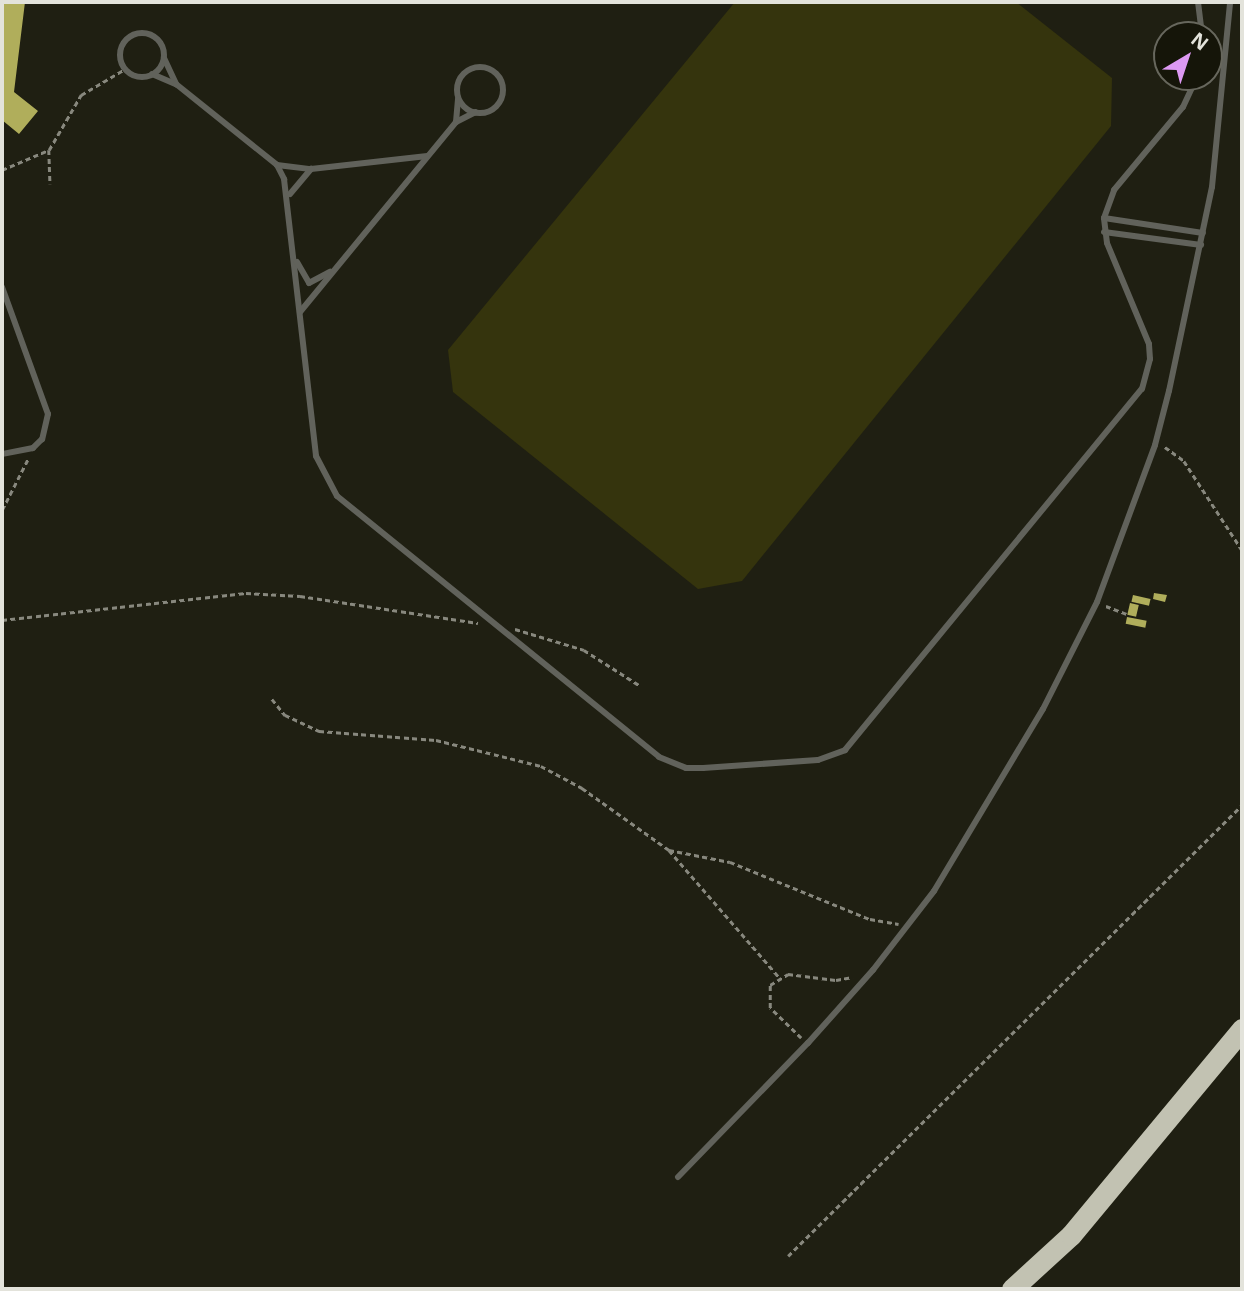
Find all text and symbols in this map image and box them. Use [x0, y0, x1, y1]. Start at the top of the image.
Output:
north arrow [1153, 21, 1223, 91]
text: N [1186, 26, 1214, 56]

